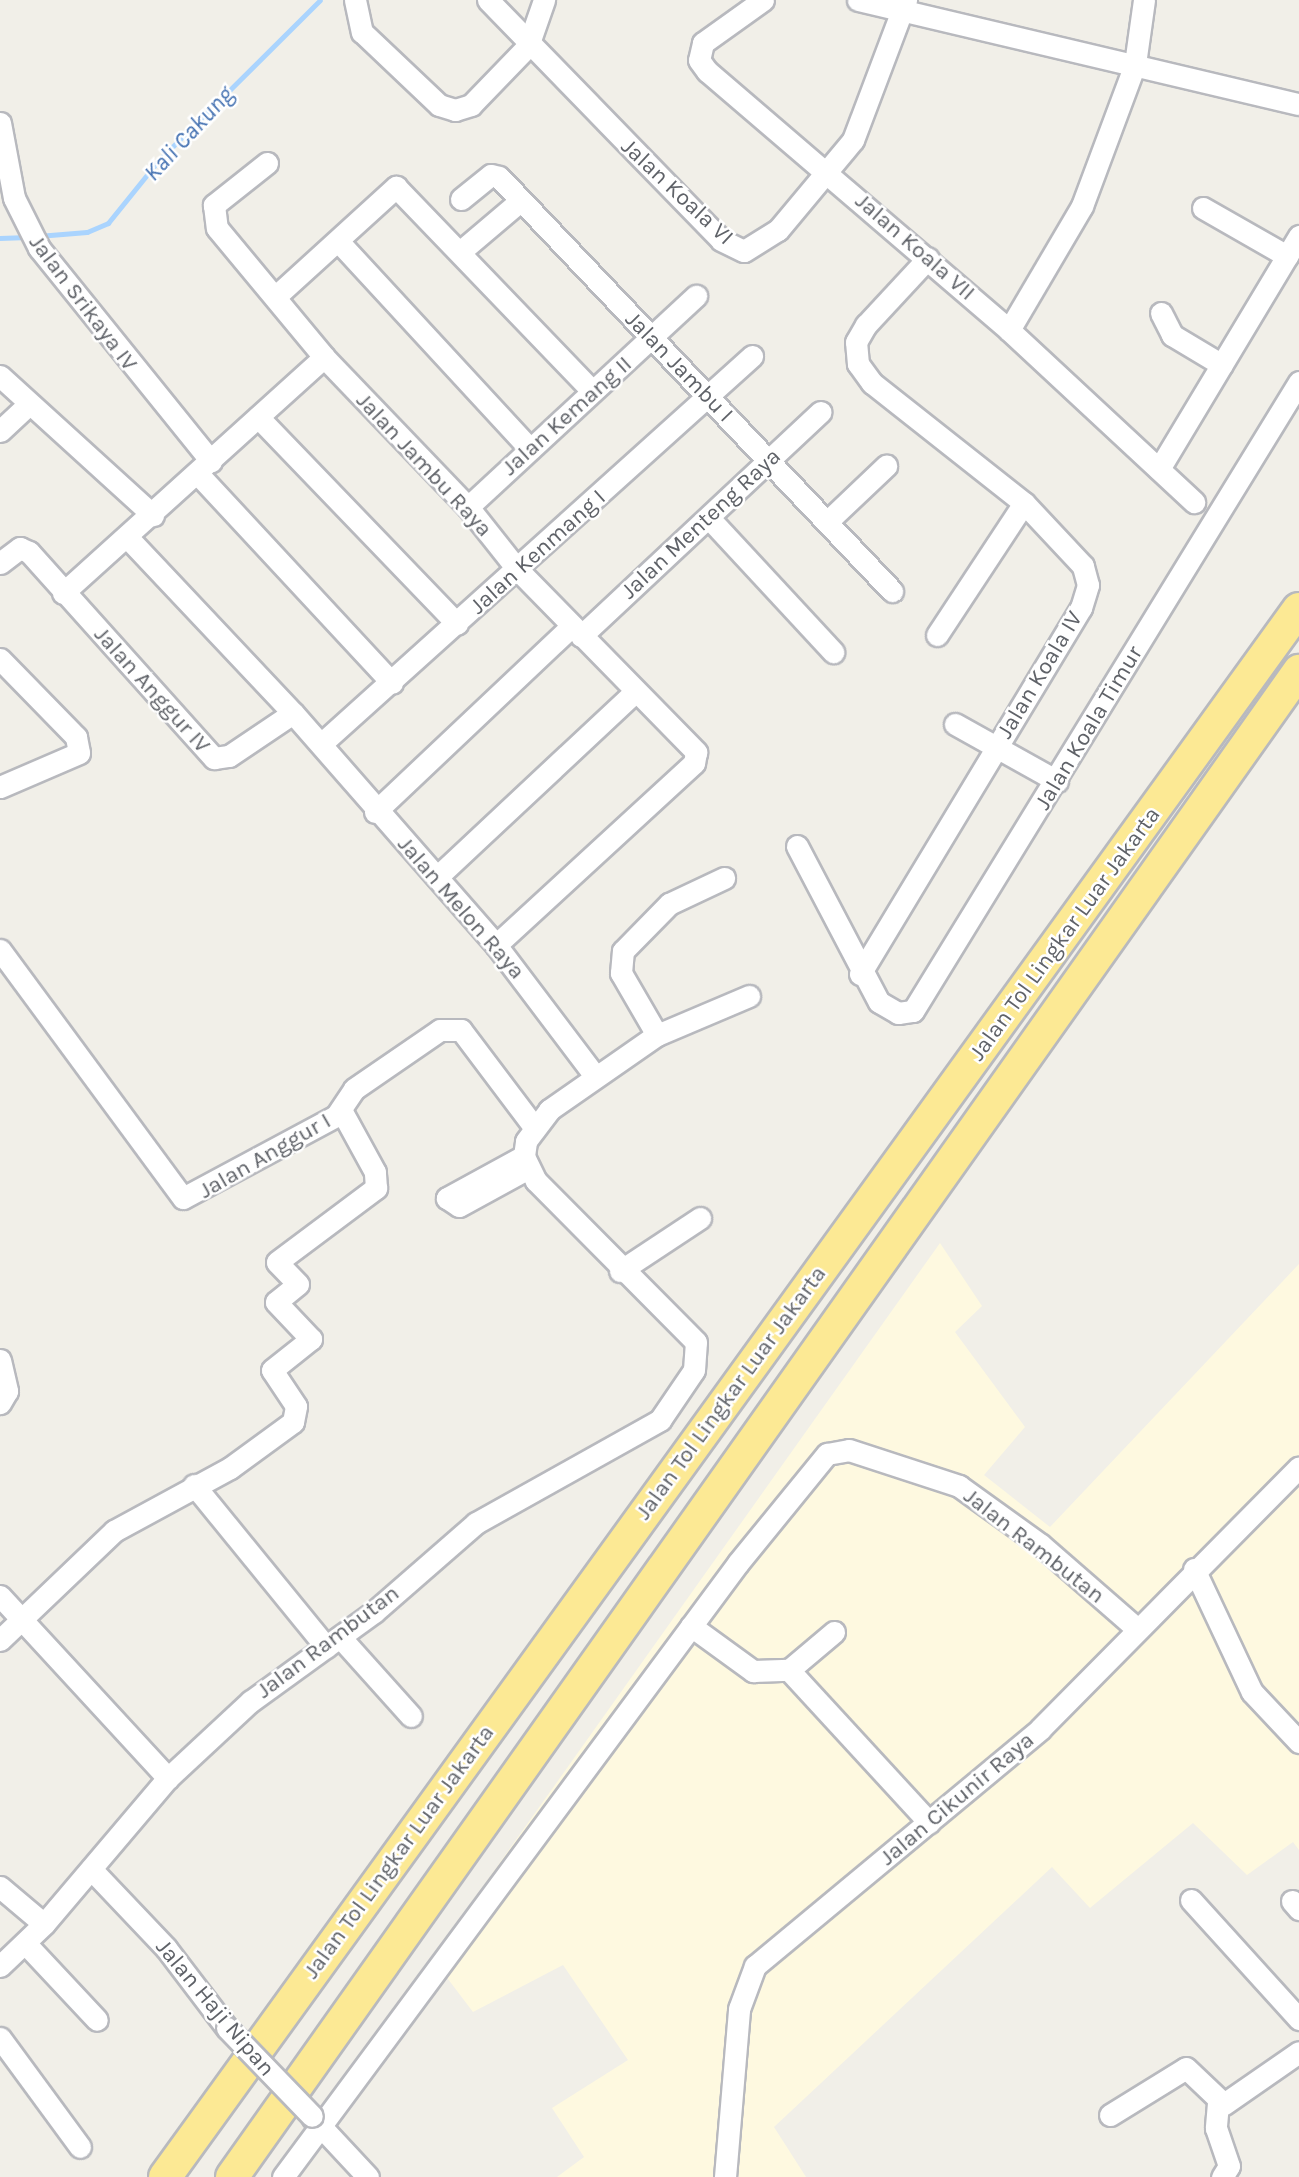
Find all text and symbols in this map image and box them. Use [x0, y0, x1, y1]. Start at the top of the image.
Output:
water label: Kali Cakung [138, 81, 240, 187]
street label: Jalan Koala VI [615, 133, 739, 251]
street label: Jalan Koala VII [849, 187, 981, 307]
street label: Jalan Srikaya IV [23, 229, 143, 377]
street label: Jalan Jambu I [619, 306, 739, 428]
street label: Jalan Kemang II [496, 350, 638, 482]
street label: Jalan Jambu Raya [350, 387, 498, 543]
street label: Jalan Menteng Raya [615, 443, 787, 605]
street label: Jalan Kenmang I [464, 484, 612, 620]
street label: Jalan Koala IV [991, 606, 1089, 744]
street label: Jalan Anggur IV [88, 621, 216, 759]
street label: Jalan Koala Timur [1029, 641, 1149, 815]
street label: Jalan Tol Lingkar Luar Jakarta [964, 802, 1166, 1066]
street label: Jalan Melon Raya [391, 831, 531, 985]
street label: Jalan Anggur I [194, 1107, 336, 1205]
street label: Jalan Tol Lingkar Luar Jakarta [630, 1261, 832, 1525]
street label: Jalan Rambutan [958, 1482, 1110, 1610]
street label: Jalan Rambutan [251, 1579, 405, 1705]
street label: Jalan Tol Lingkar Luar Jakarta [298, 1720, 500, 1984]
street label: Jalan Cikunir Raya [874, 1726, 1040, 1872]
street label: Jalan Haji Nipan [150, 1934, 280, 2082]

